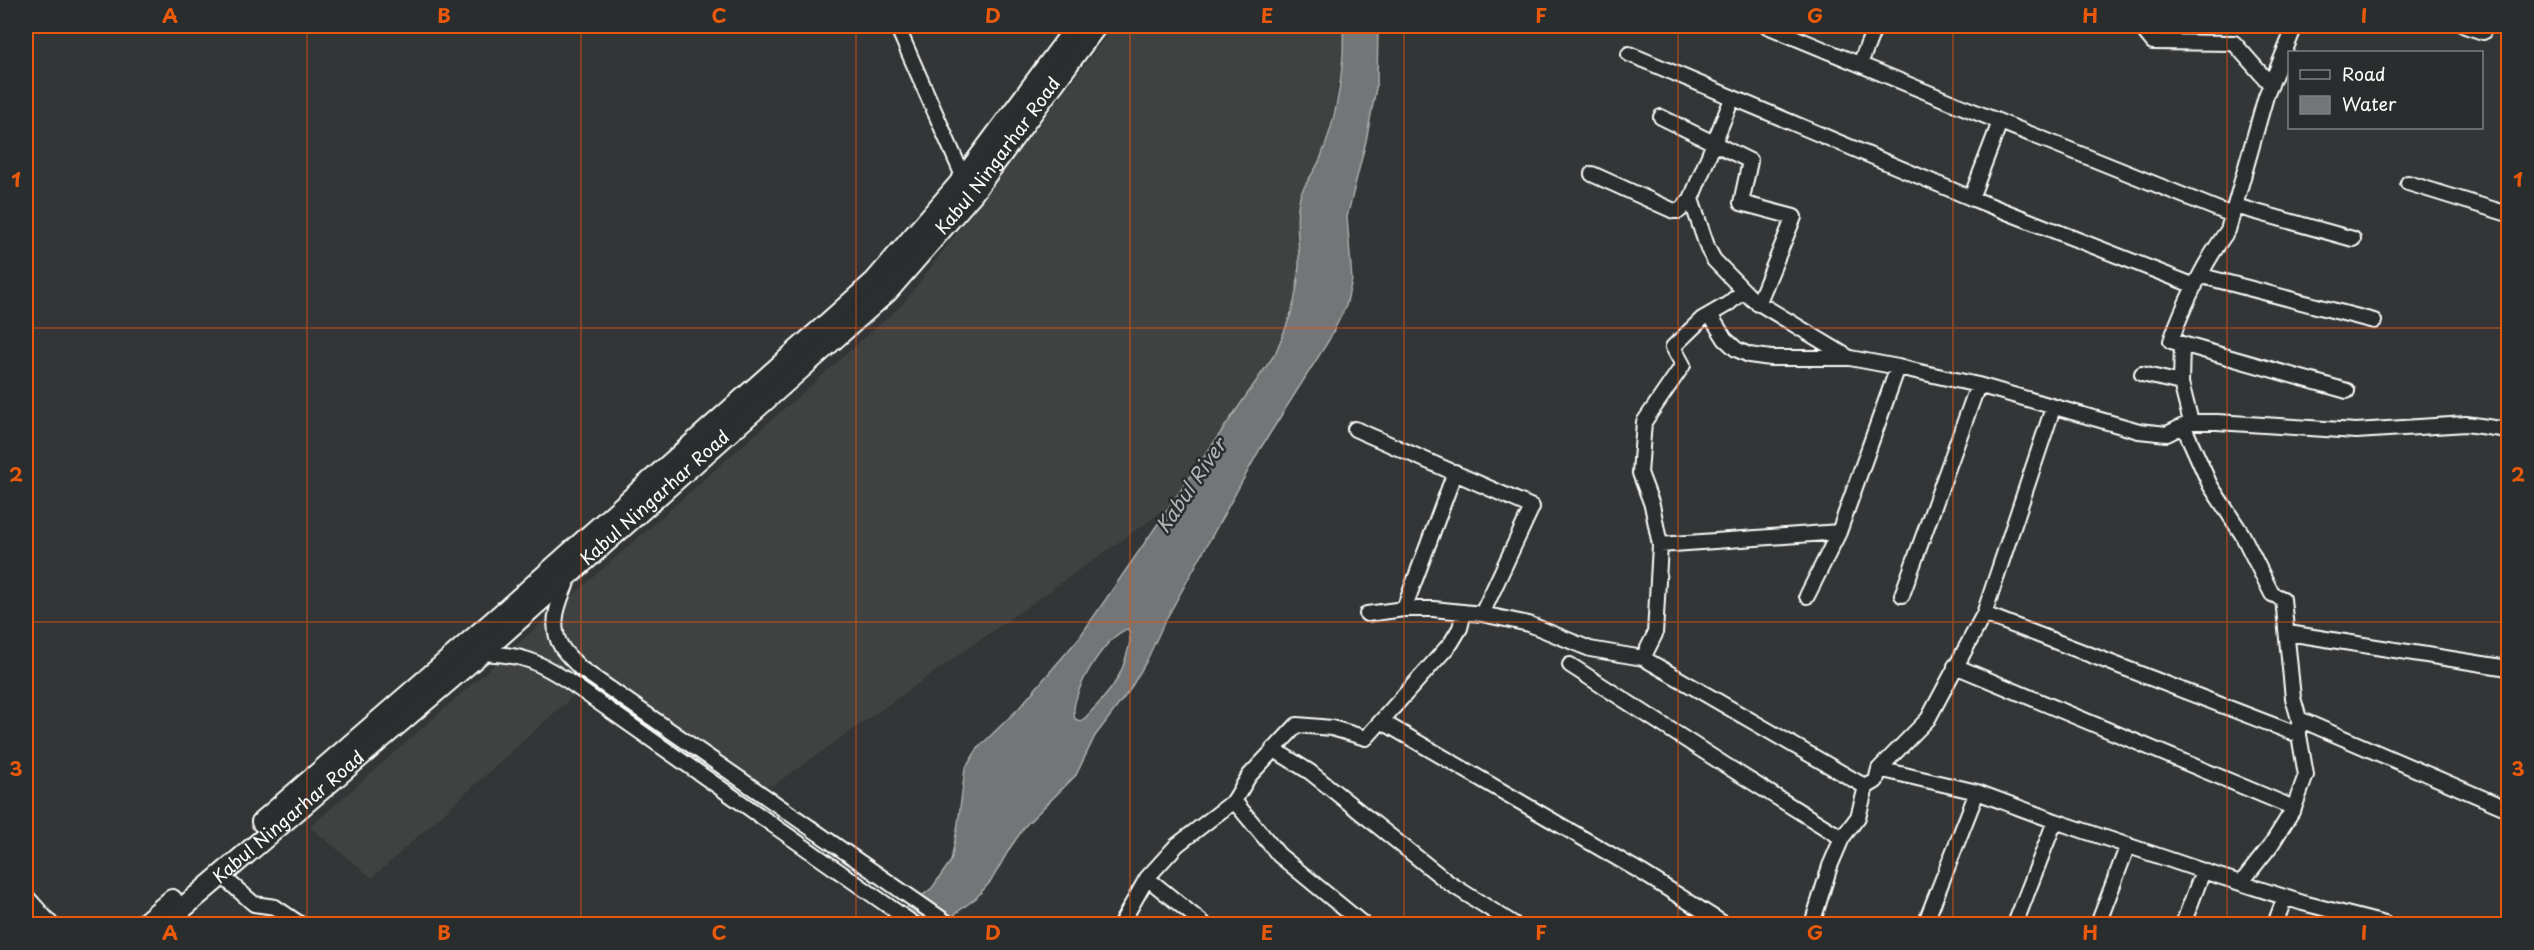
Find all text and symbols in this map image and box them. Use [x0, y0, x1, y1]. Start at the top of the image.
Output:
text: A [162, 0, 178, 30]
text: B [437, 0, 451, 30]
text: C [711, 0, 727, 30]
text: D [985, 0, 1001, 30]
text: E [1261, 0, 1273, 30]
text: F [1535, 0, 1547, 30]
text: G [1807, 0, 1823, 30]
text: H [2082, 0, 2098, 30]
text: I [2361, 0, 2367, 30]
legend [2288, 51, 2483, 129]
text: Road [2342, 60, 2386, 87]
street label: Kabul Ningarhar Road [928, 71, 1066, 240]
text: Water [2342, 90, 2397, 117]
text: 1 [11, 164, 21, 194]
text: 1 [2513, 164, 2523, 194]
street label: Kabul Ningarhar Road [573, 423, 735, 571]
water label: Kabul River [1147, 430, 1234, 539]
text: 2 [9, 459, 23, 489]
text: 2 [2511, 459, 2525, 489]
street label: Kabul Ningarhar Road [206, 744, 370, 889]
text: 3 [9, 753, 23, 783]
text: 3 [2511, 753, 2525, 783]
text: A [162, 917, 178, 947]
text: B [437, 917, 451, 947]
text: C [711, 917, 727, 947]
text: D [985, 917, 1001, 947]
text: E [1261, 917, 1273, 947]
text: F [1535, 917, 1547, 947]
text: G [1807, 917, 1823, 947]
text: H [2082, 917, 2098, 947]
text: I [2361, 917, 2367, 947]

